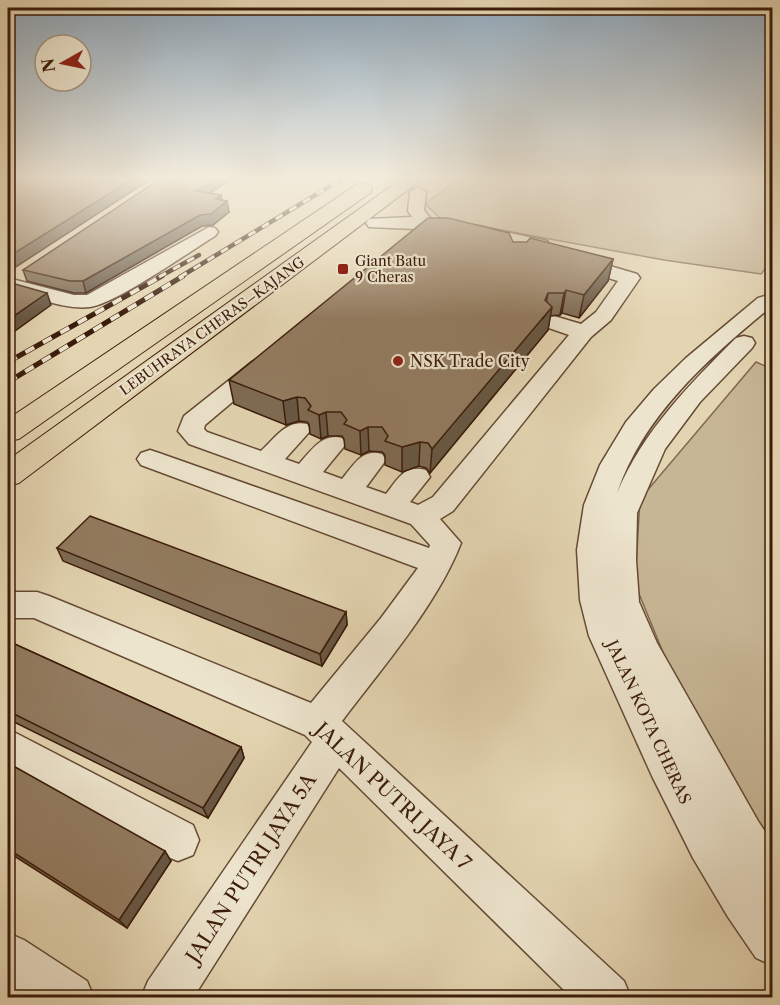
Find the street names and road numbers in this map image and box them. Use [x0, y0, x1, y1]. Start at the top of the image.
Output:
street label: LEBUHRAYA CHERAS–KAJANG [116, 253, 308, 399]
street label: JALAN KOTA CHERAS [601, 634, 696, 807]
street label: JALAN PUTRI JAYA 7 [308, 715, 476, 875]
street label: JALAN PUTRI JAYA 5A [179, 768, 322, 970]

